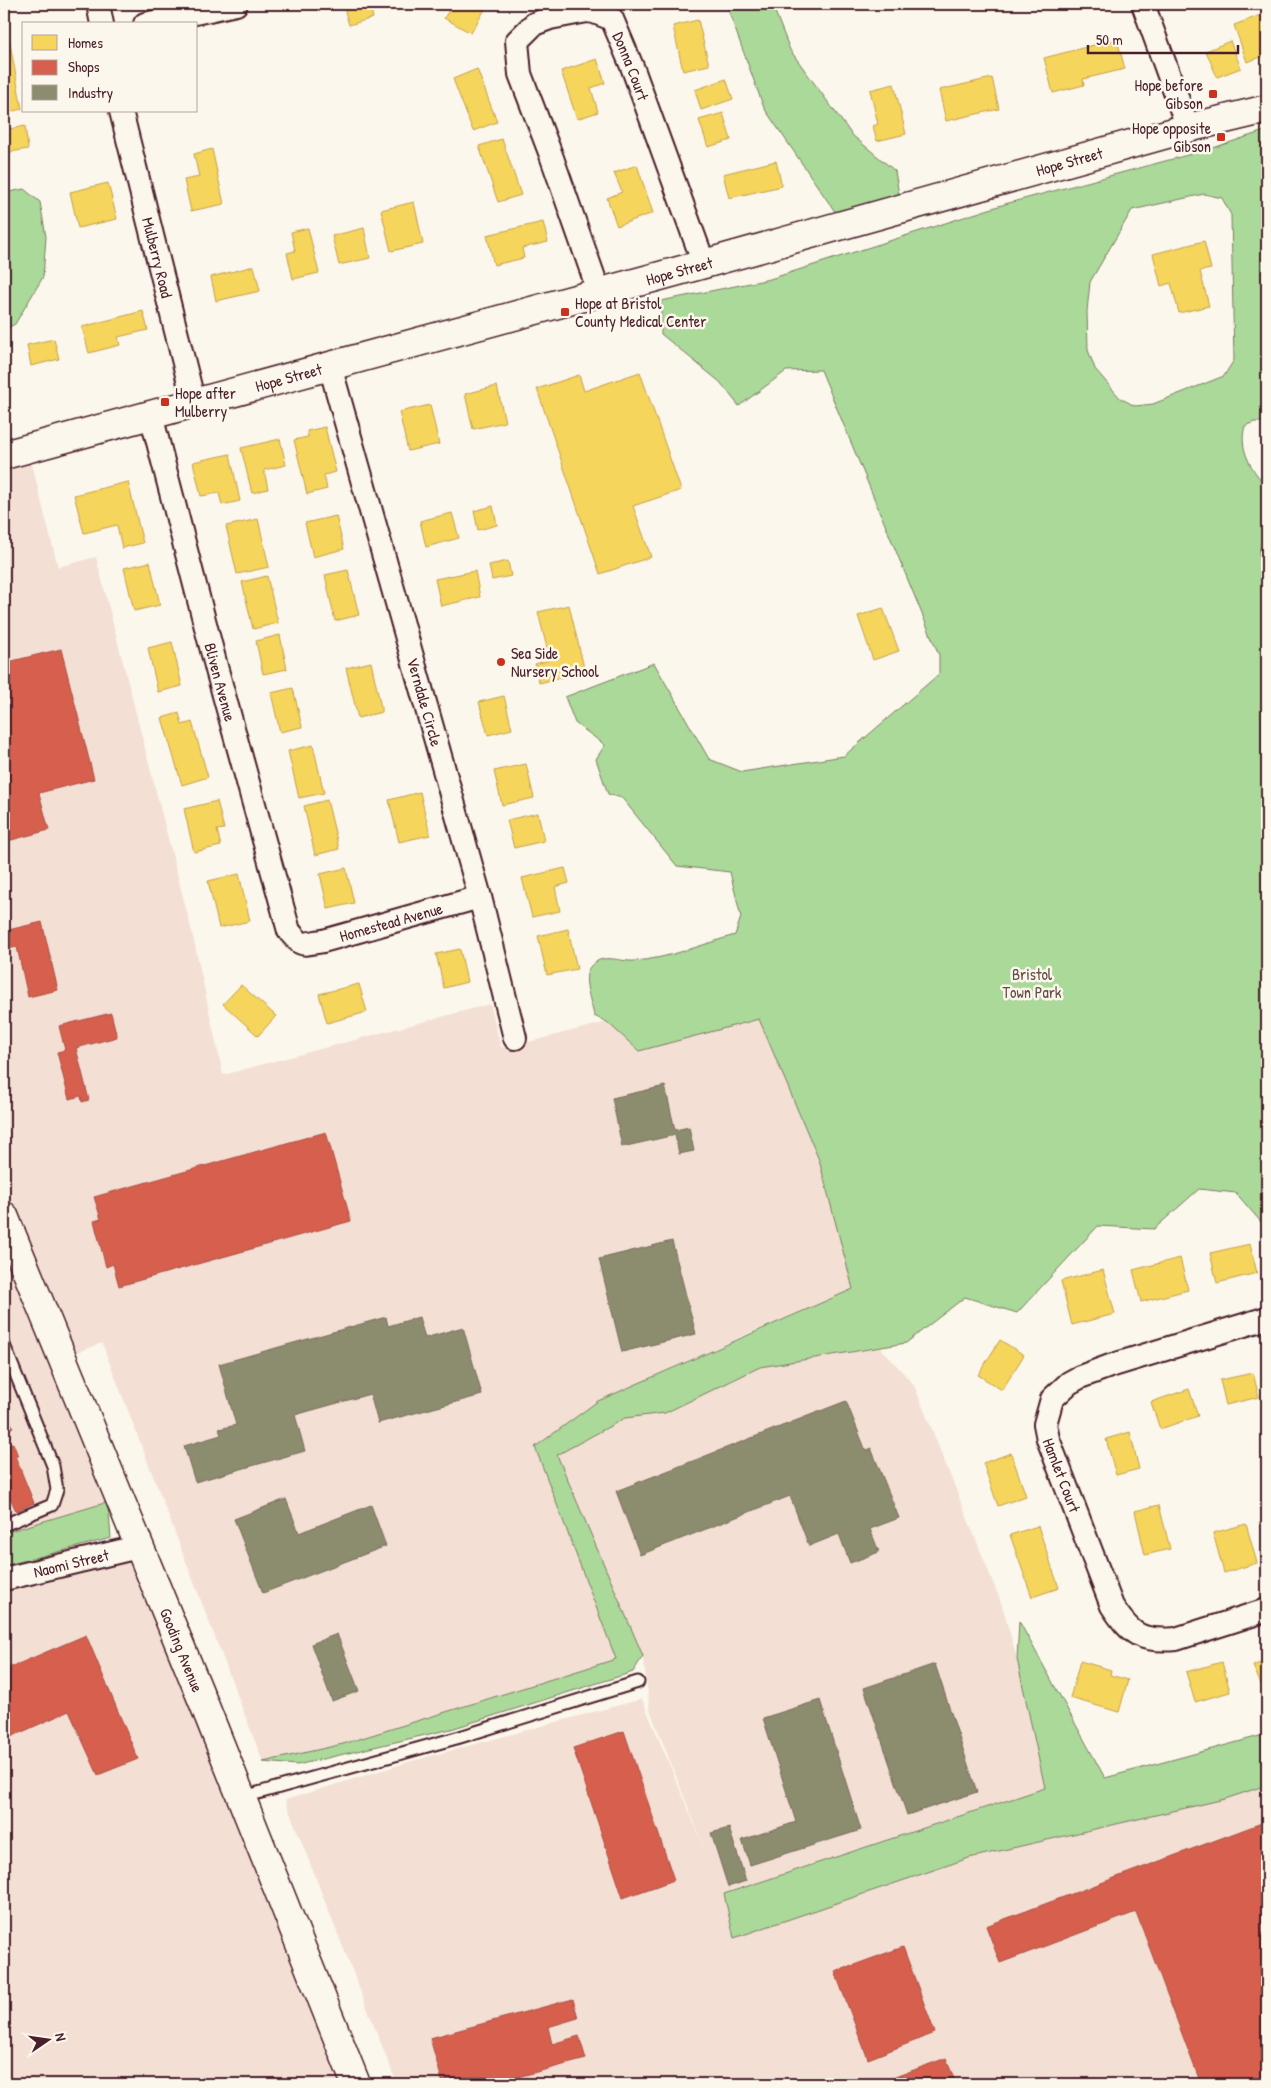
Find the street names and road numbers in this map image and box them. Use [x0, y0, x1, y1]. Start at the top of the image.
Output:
street label: Donna Court [608, 28, 655, 104]
street label: Hope Street [1033, 141, 1106, 181]
street label: Mulberry Road [137, 215, 178, 300]
street label: Hope Street [644, 251, 716, 290]
street label: Hope Street [253, 358, 325, 397]
street label: Bliven Avenue [199, 641, 242, 724]
street label: Verndale Circle [402, 655, 448, 749]
street label: Homestead Avenue [337, 897, 446, 947]
street label: Hamlet Court [1038, 1435, 1086, 1516]
street label: Naomi Street [31, 1543, 111, 1583]
street label: Gooding Avenue [155, 1605, 209, 1696]

